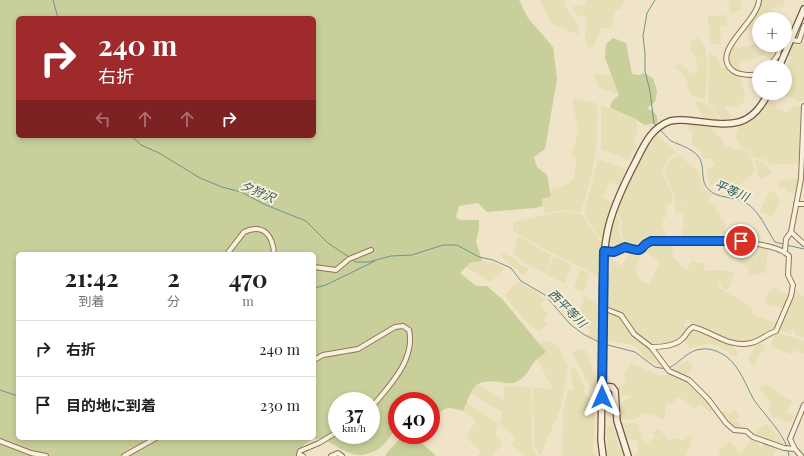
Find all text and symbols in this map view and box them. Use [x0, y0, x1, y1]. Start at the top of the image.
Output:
map controls [752, 12, 792, 100]
button: + [752, 12, 792, 52]
text: 240 m [98, 26, 177, 63]
icon: right [32, 32, 84, 84]
button: − [752, 60, 792, 100]
text: 右折 [98, 64, 134, 88]
icon: left [92, 108, 114, 130]
icon: ahead [134, 108, 156, 130]
icon: ahead [176, 108, 198, 130]
icon: right [218, 108, 240, 130]
water label: 平等川 [712, 176, 754, 205]
water label: 夕狩沢 [238, 177, 280, 206]
pin [724, 224, 758, 258]
icon: arrive [730, 230, 752, 252]
text: 21:42 [65, 261, 119, 293]
text: 2 [167, 261, 180, 293]
text: 470 [229, 262, 267, 294]
water label: 西平等川 [545, 285, 592, 332]
text: 到着 [79, 292, 105, 309]
text: 分 [167, 292, 180, 309]
text: m [242, 292, 254, 309]
icon: right [32, 338, 54, 360]
text: 右折 [66, 339, 96, 359]
text: 240 m [259, 339, 300, 359]
position arrow [581, 376, 623, 418]
speed limit sign: 40 [388, 392, 440, 444]
icon: arrive [32, 394, 54, 416]
text: 目的地に到着 [66, 395, 156, 415]
text: 230 m [260, 395, 300, 415]
text: 37 [345, 399, 363, 426]
text: km/h [342, 421, 366, 435]

